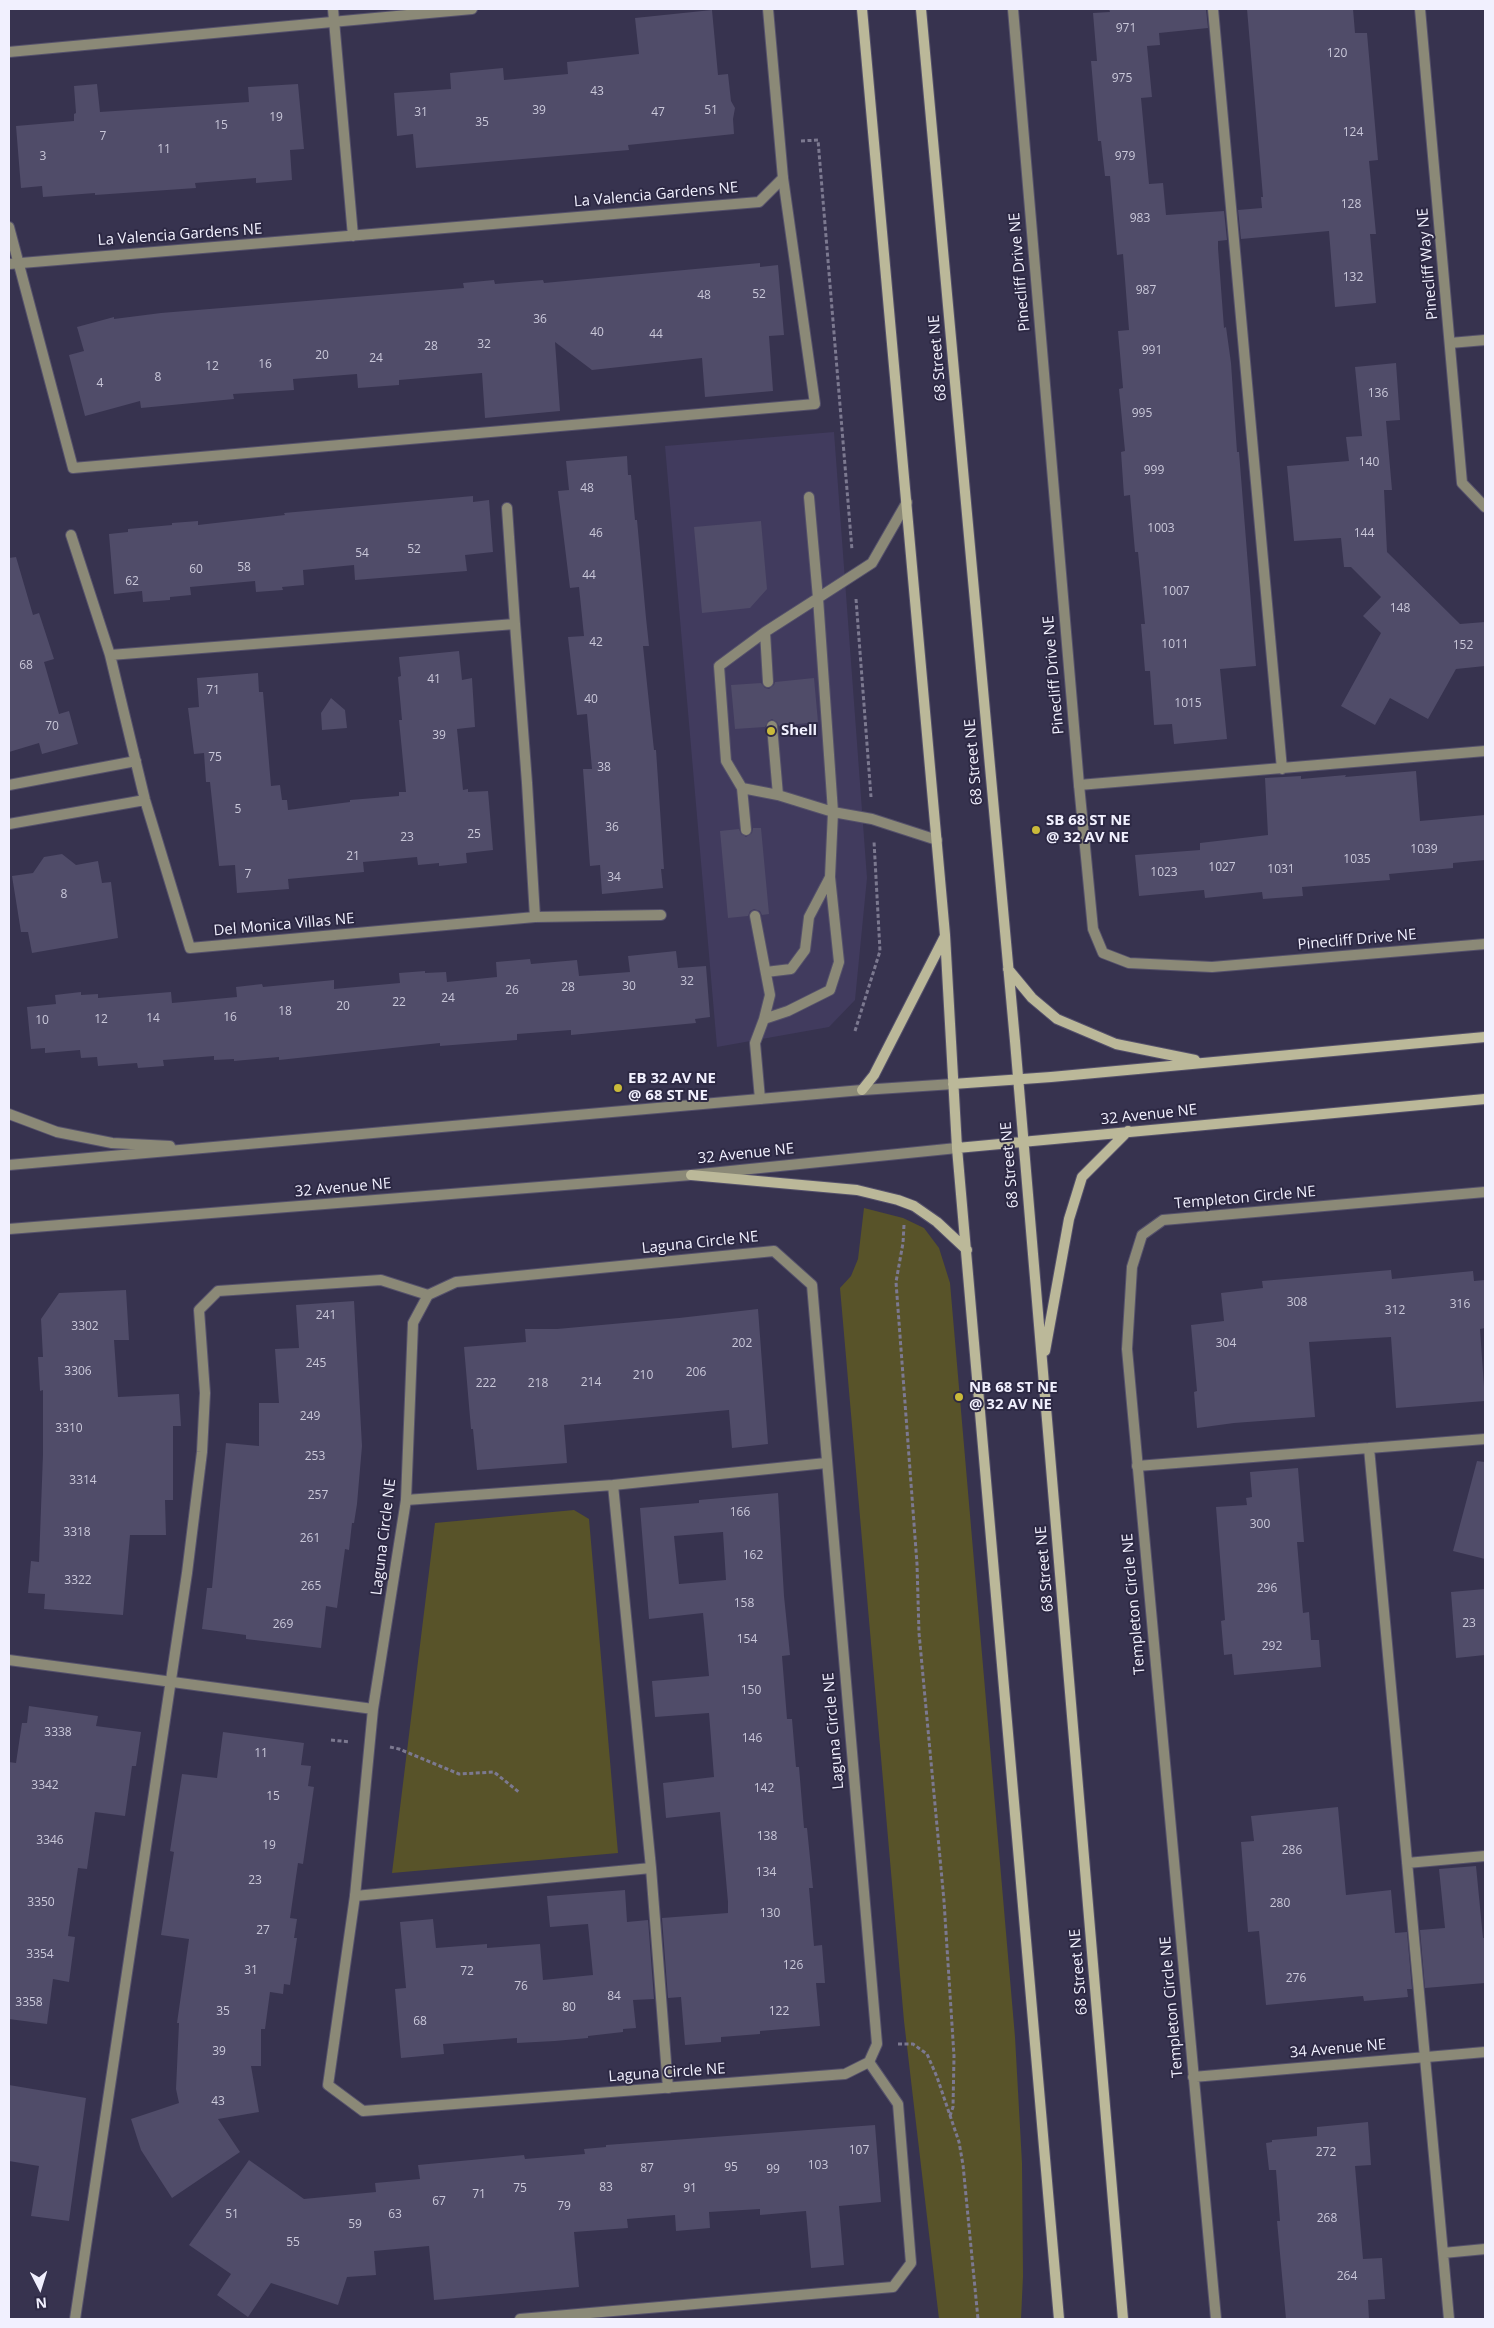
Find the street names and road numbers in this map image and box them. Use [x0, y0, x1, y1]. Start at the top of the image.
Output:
street label: La Valencia Gardens NE [573, 179, 739, 211]
street label: Pinecliff Way NE [1414, 207, 1442, 321]
street label: Pinecliff Drive NE [1006, 212, 1034, 332]
street label: La Valencia Gardens NE [97, 220, 263, 250]
street label: 68 Street NE [925, 314, 951, 402]
street label: Pinecliff Drive NE [1040, 615, 1068, 735]
street label: 68 Street NE [961, 718, 987, 806]
street label: Del Monica Villas NE [213, 910, 355, 940]
street label: Pinecliff Drive NE [1297, 926, 1417, 954]
street label: 32 Avenue NE [1100, 1101, 1198, 1129]
street label: 68 Street NE [997, 1121, 1023, 1209]
street label: 32 Avenue NE [697, 1140, 795, 1168]
street label: 32 Avenue NE [294, 1175, 392, 1201]
street label: Templeton Circle NE [1174, 1183, 1316, 1213]
street label: Laguna Circle NE [641, 1228, 759, 1258]
street label: Laguna Circle NE [368, 1478, 400, 1596]
street label: 68 Street NE [1032, 1525, 1058, 1613]
street label: Templeton Circle NE [1119, 1533, 1149, 1675]
street label: Laguna Circle NE [820, 1672, 848, 1790]
street label: 68 Street NE [1066, 1928, 1092, 2016]
street label: Templeton Circle NE [1157, 1936, 1187, 2078]
street label: 34 Avenue NE [1289, 2036, 1387, 2062]
street label: Laguna Circle NE [608, 2060, 726, 2086]

